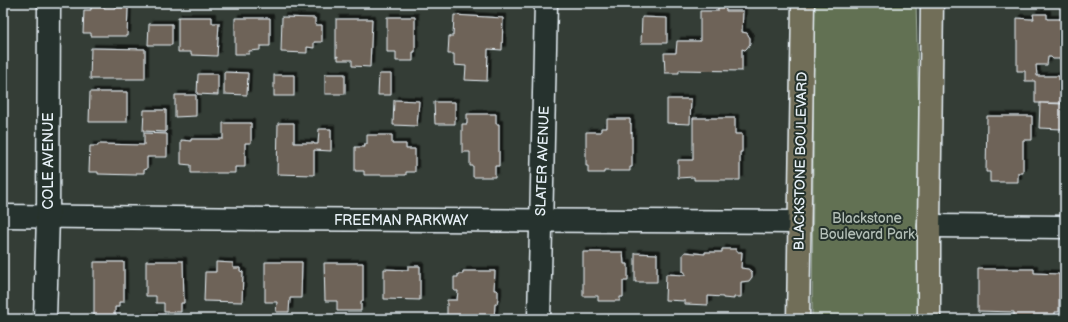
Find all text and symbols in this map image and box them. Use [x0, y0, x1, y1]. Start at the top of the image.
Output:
street label: BLACKSTONE BOULEVARD [790, 72, 811, 251]
street label: SLATER AVENUE [532, 106, 553, 216]
street label: COLE AVENUE [40, 113, 57, 209]
park label: Blackstone Boulevard Park [819, 210, 915, 243]
street label: FREEMAN PARKWAY [334, 212, 469, 229]

